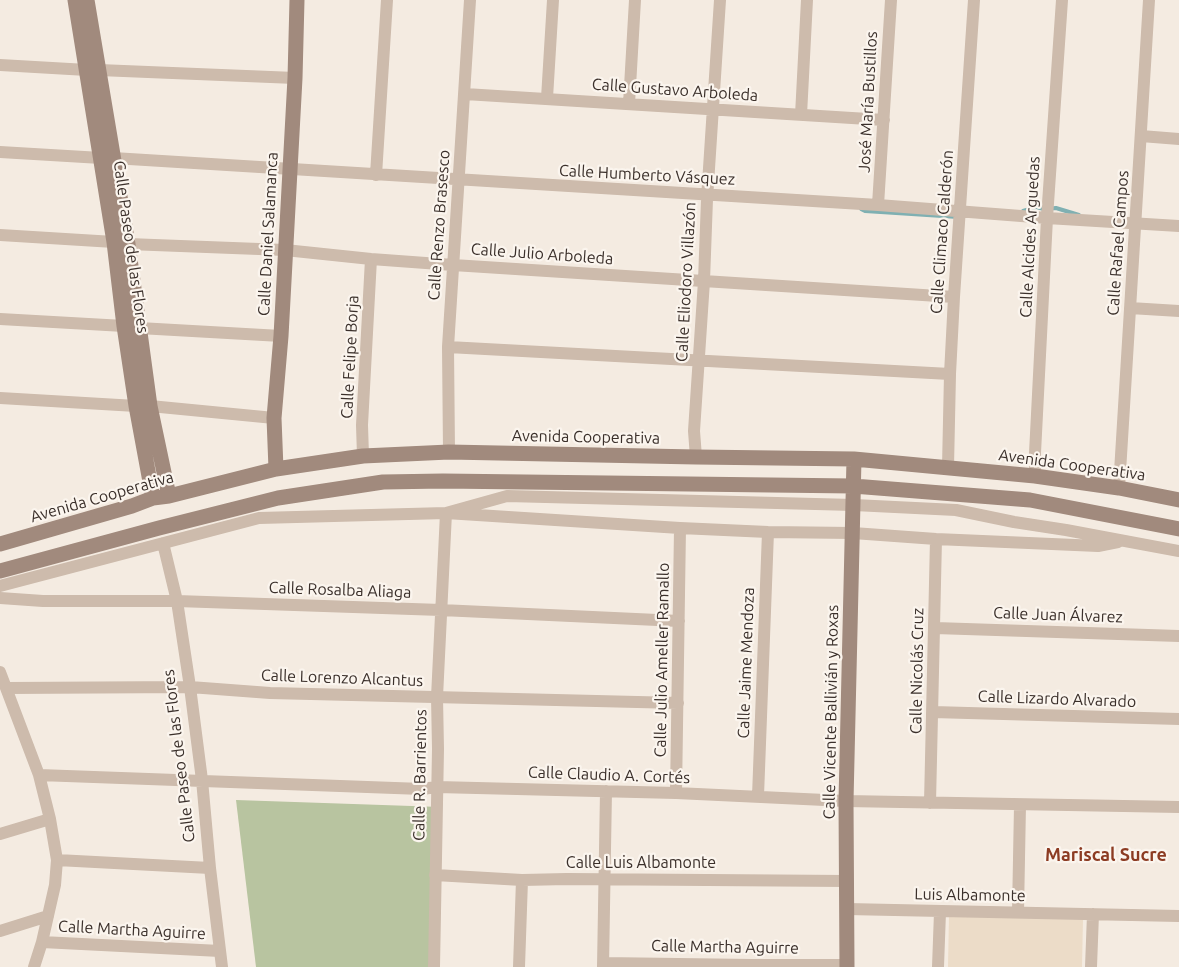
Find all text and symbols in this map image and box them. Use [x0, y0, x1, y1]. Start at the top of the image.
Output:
street label: José María Bustillos [855, 31, 881, 173]
street label: Calle Gustavo Arboleda [591, 75, 759, 105]
street label: Calle Renzo Brasesco [424, 149, 454, 301]
street label: Calle Climaco Calderón [927, 149, 957, 315]
street label: Calle Daniel Salamanca [254, 152, 282, 316]
street label: Calle Alcides Arguedas [1016, 156, 1044, 318]
street label: Calle Paseo de las Flores [109, 159, 153, 335]
street label: Calle Humberto Vásquez [558, 161, 736, 189]
street label: Calle Rafael Campos [1103, 170, 1133, 316]
street label: Calle Eliodoro Villazón [672, 202, 700, 362]
street label: Calle Julio Arboleda [470, 239, 614, 269]
street label: Calle Felipe Borja [337, 295, 363, 419]
street label: Avenida Cooperativa [512, 426, 660, 448]
street label: Avenida Cooperativa [997, 445, 1147, 485]
street label: Avenida Cooperativa [28, 467, 176, 527]
street label: Calle Julio Ameller Ramallo [651, 562, 673, 758]
street label: Calle Rosalba Aliaga [268, 578, 412, 602]
street label: Calle Jaime Mendoza [734, 587, 758, 739]
street label: Calle Juan Álvarez [993, 603, 1123, 627]
street label: Calle Vicente Ballivián y Roxas [820, 605, 842, 819]
street label: Calle Nicolás Cruz [906, 608, 928, 734]
street label: Calle Lorenzo Alcantus [261, 666, 423, 690]
street label: Calle Paseo de las Flores [159, 668, 199, 844]
street label: Calle Lizardo Alvarado [977, 687, 1137, 711]
street label: Calle R. Barrientos [409, 709, 431, 841]
street label: Calle Claudio A. Cortés [528, 763, 690, 787]
district label: Mariscal Sucre [1045, 844, 1167, 866]
street label: Calle Luis Albamonte [566, 853, 716, 873]
street label: Luis Albamonte [914, 884, 1026, 906]
street label: Calle Martha Aguirre [58, 917, 206, 943]
street label: Calle Martha Aguirre [651, 936, 799, 958]

